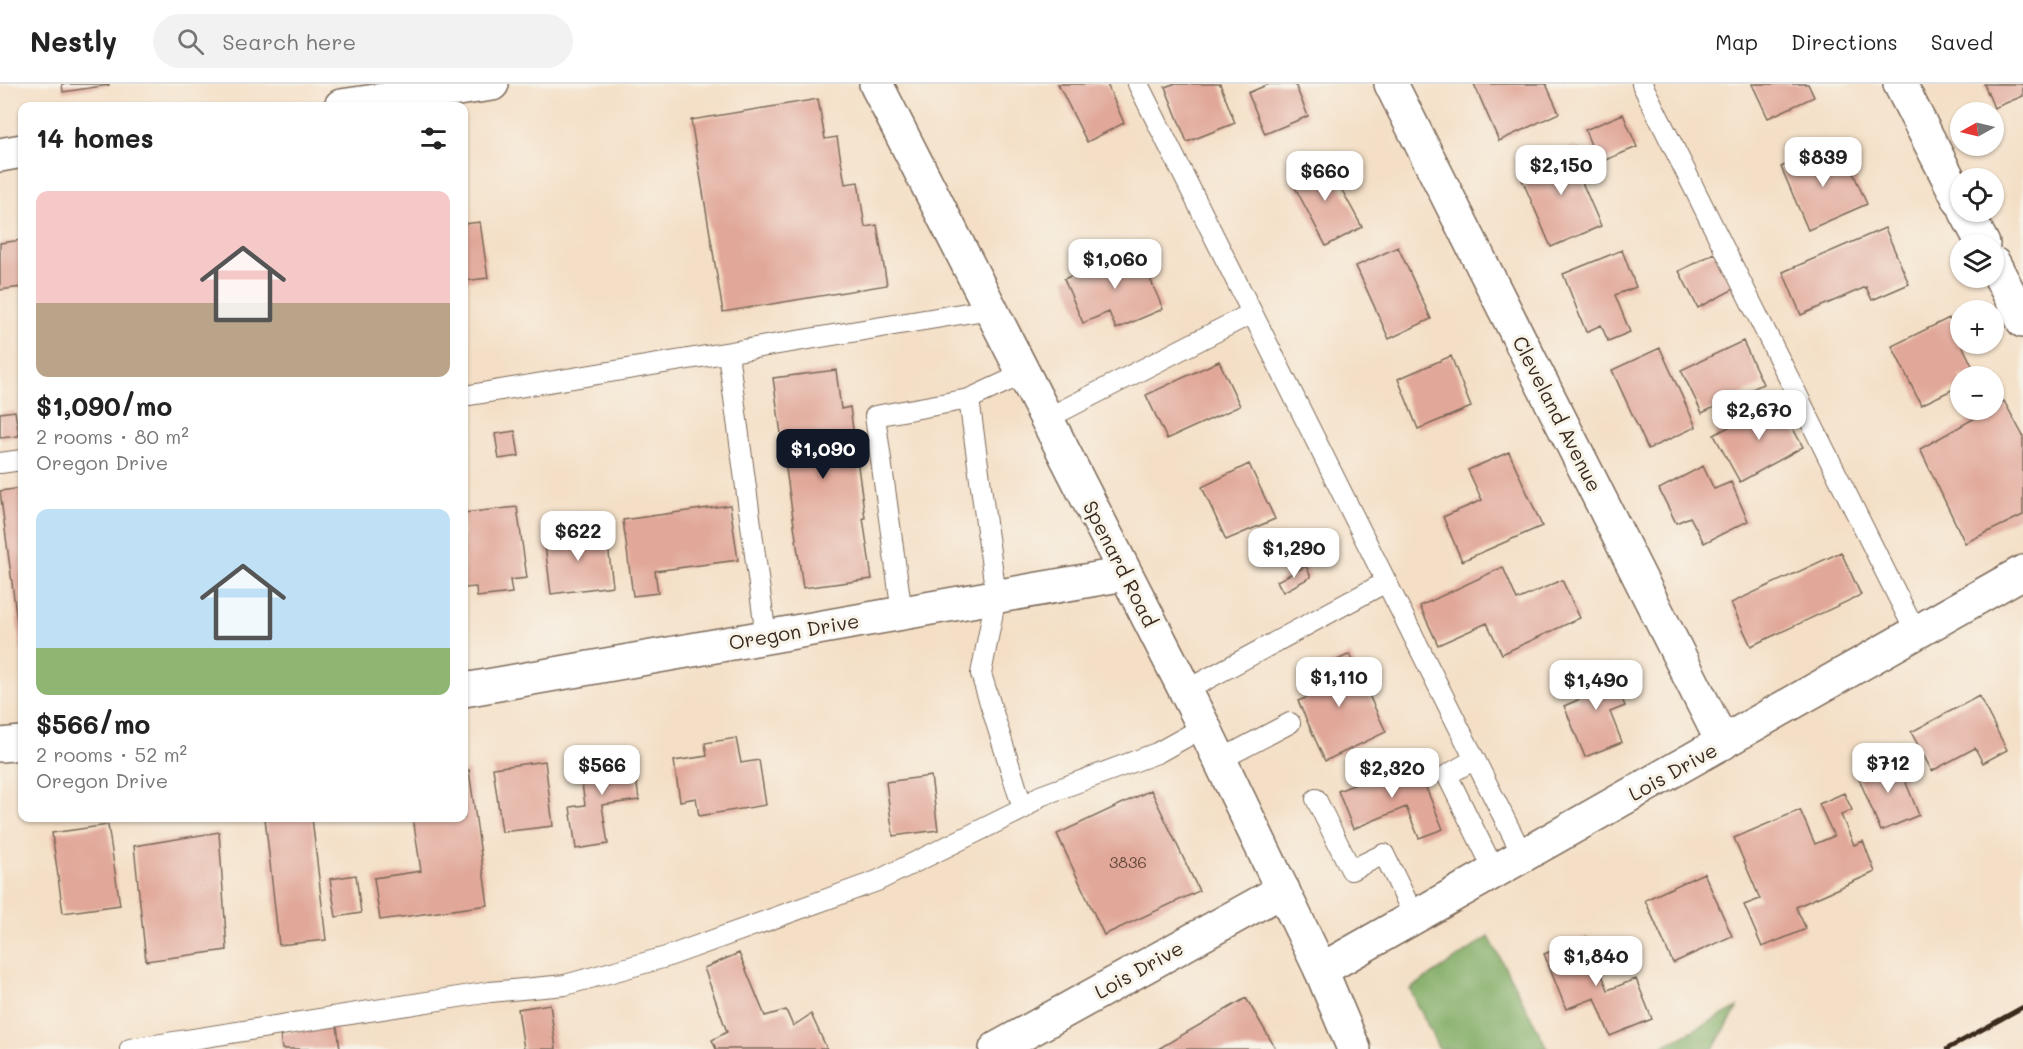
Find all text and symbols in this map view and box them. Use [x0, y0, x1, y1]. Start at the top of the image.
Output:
search box [153, 14, 573, 68]
text: Nestly [30, 23, 117, 59]
icon: search [174, 25, 207, 58]
text: Search here [222, 27, 356, 56]
text: Map [1715, 28, 1758, 55]
text: Directions [1791, 28, 1898, 55]
text: Saved [1931, 28, 1993, 55]
north arrow [1950, 102, 2004, 156]
map controls [1950, 102, 2004, 420]
text: 14 homes [36, 121, 154, 155]
icon: filters [417, 122, 450, 155]
pin: $839 [1787, 137, 1859, 188]
text: $839 [1799, 143, 1847, 169]
pin: $2,150 [1512, 145, 1610, 196]
pin: $660 [1289, 151, 1361, 202]
text: $2,150 [1529, 151, 1593, 177]
text: $660 [1300, 157, 1350, 183]
button: locate [1950, 168, 2004, 222]
icon: home [189, 230, 297, 338]
button: layers [1950, 234, 2004, 288]
pin: $1,060 [1066, 239, 1164, 290]
text: $1,060 [1082, 245, 1148, 271]
button: + [1950, 300, 2004, 354]
street label: Cleveland Avenue [1507, 331, 1608, 496]
button: − [1950, 366, 2004, 420]
text: $1,090/mo [36, 389, 172, 423]
pin: $2,670 [1710, 390, 1808, 441]
text: $2,670 [1726, 396, 1792, 422]
text: 2 rooms · 80 m² [36, 423, 189, 449]
pin: $1,090 [774, 429, 872, 480]
text: $1,090 [790, 435, 856, 461]
text: Oregon Drive [36, 449, 168, 475]
street label: Spenard Road [1078, 496, 1164, 631]
pin: $622 [542, 511, 614, 562]
text: $622 [555, 517, 601, 543]
pin: $1,290 [1245, 528, 1343, 579]
text: $1,290 [1262, 534, 1326, 560]
icon: home [189, 548, 297, 656]
street label: Oregon Drive [727, 607, 861, 655]
pin: $1,110 [1290, 657, 1388, 708]
pin: $1,490 [1547, 660, 1645, 711]
text: $1,110 [1310, 663, 1368, 689]
text: $1,490 [1564, 666, 1628, 692]
text: $566/mo [36, 707, 150, 741]
street label: Lois Drive [1624, 736, 1721, 806]
text: 2 rooms · 52 m² [36, 741, 187, 767]
pin: $712 [1852, 743, 1924, 794]
pin: $566 [566, 745, 638, 796]
pin: $2,320 [1343, 748, 1441, 799]
text: $712 [1866, 749, 1910, 775]
text: $566 [578, 751, 626, 777]
text: $2,320 [1359, 754, 1425, 780]
text: Oregon Drive [36, 767, 168, 793]
house number: 3836 [1109, 851, 1147, 872]
street label: Lois Drive [1090, 934, 1187, 1004]
pin: $1,840 [1547, 936, 1645, 987]
text: $1,840 [1563, 942, 1629, 968]

